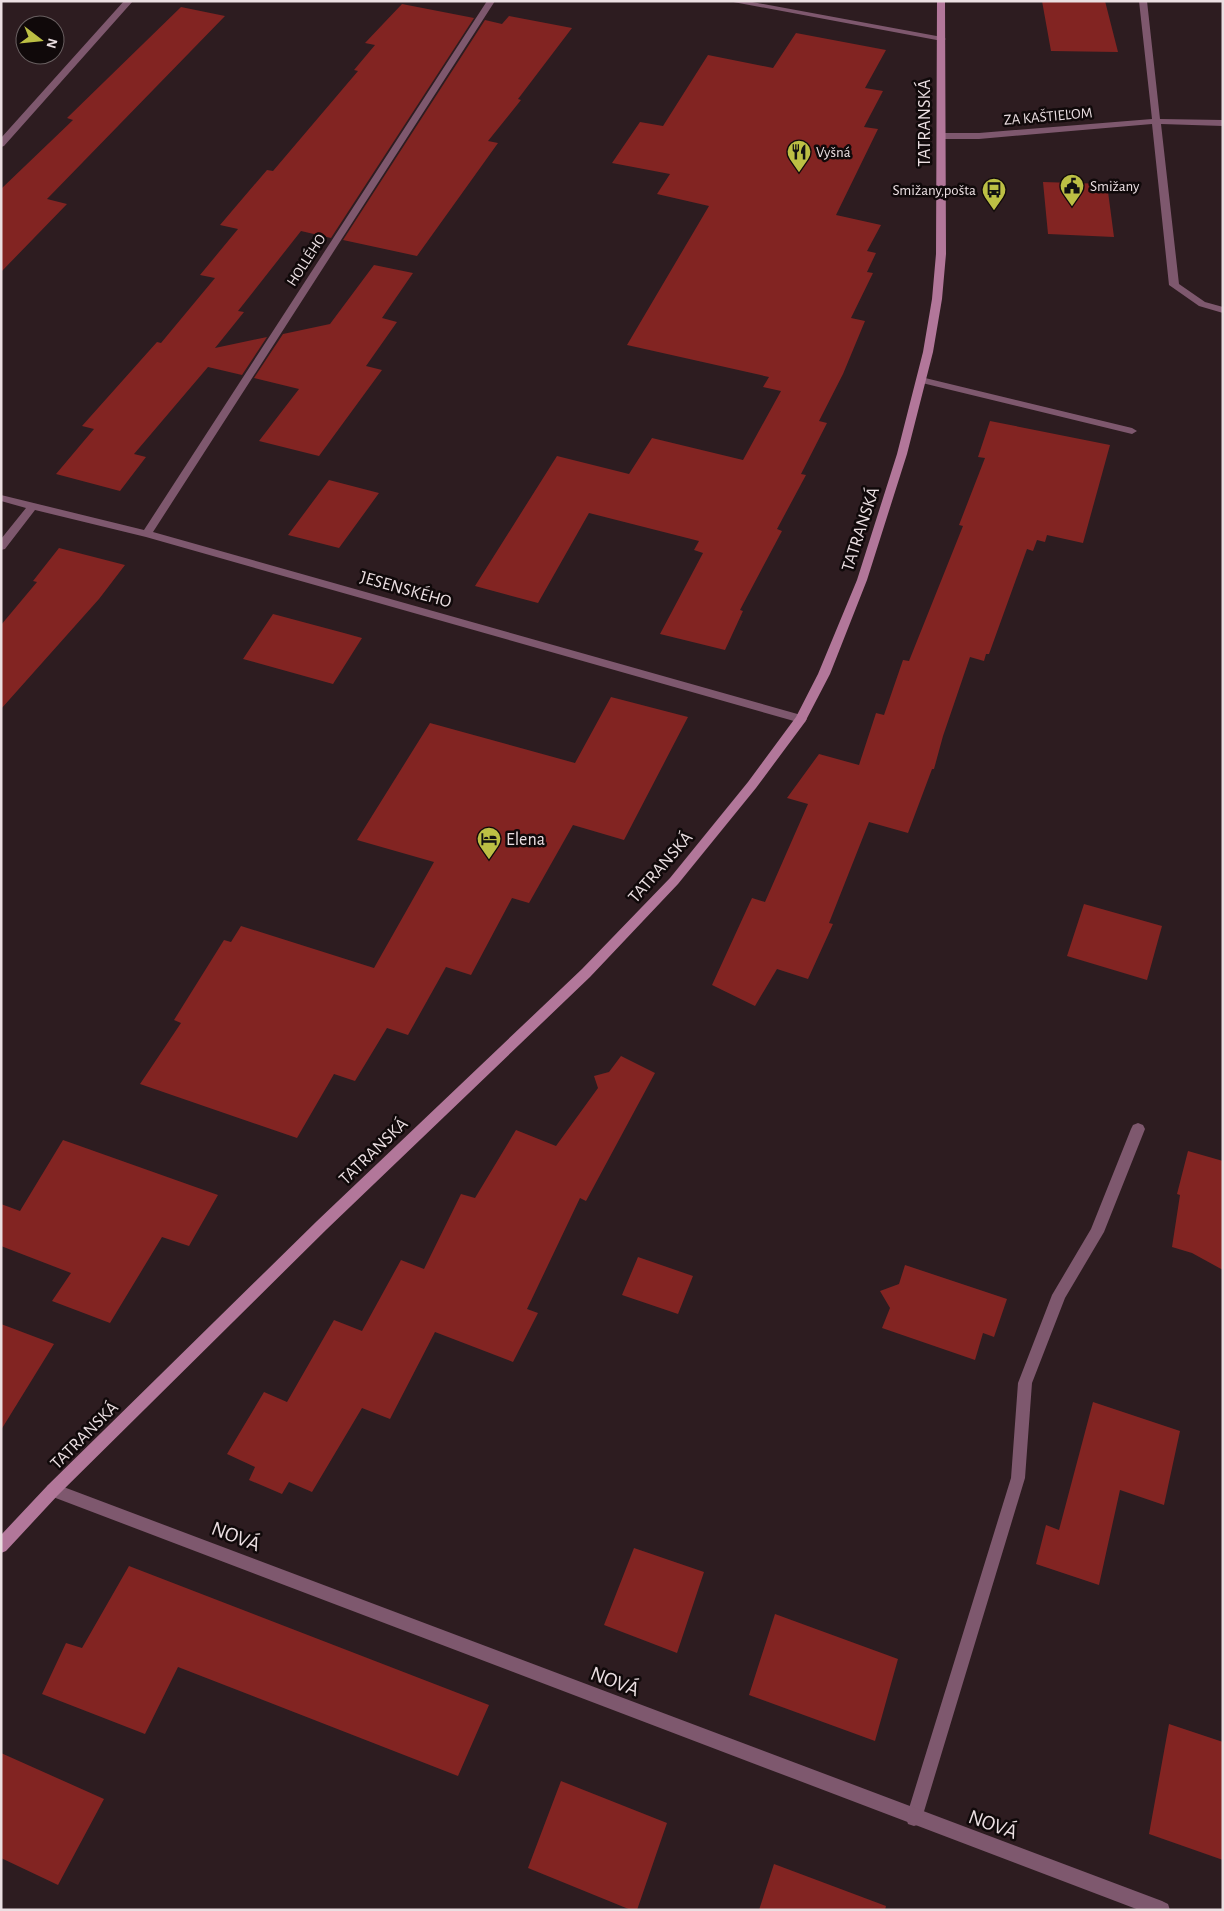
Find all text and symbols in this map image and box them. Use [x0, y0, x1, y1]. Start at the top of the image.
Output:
north arrow [15, 15, 65, 65]
text: N [43, 37, 60, 50]
street label: TATRANSKÁ [913, 79, 934, 167]
street label: ZA KAŠTIEĽOM [1003, 104, 1093, 128]
restaurant icon: Vyšná [786, 139, 812, 173]
place label: Vyšná [816, 145, 851, 160]
public building icon: Smižany [1059, 173, 1085, 207]
bus stop icon: Smižany,pošta [981, 177, 1007, 211]
place label: Smižany [1090, 179, 1140, 194]
place label: Smižany,pošta [892, 183, 976, 198]
street label: HOLLÉHO [282, 230, 329, 289]
street label: TATRANSKÁ [836, 483, 883, 574]
street label: JESENSKÉHO [358, 565, 454, 612]
hotel icon: Elena [476, 826, 502, 860]
street label: TATRANSKÁ [623, 826, 697, 907]
place label: Elena [506, 831, 545, 849]
street label: TATRANSKÁ [334, 1112, 412, 1189]
street label: TATRANSKÁ [45, 1396, 122, 1473]
street label: NOVÁ [208, 1516, 264, 1555]
street label: NOVÁ [587, 1661, 643, 1700]
street label: NOVÁ [966, 1804, 1021, 1843]

